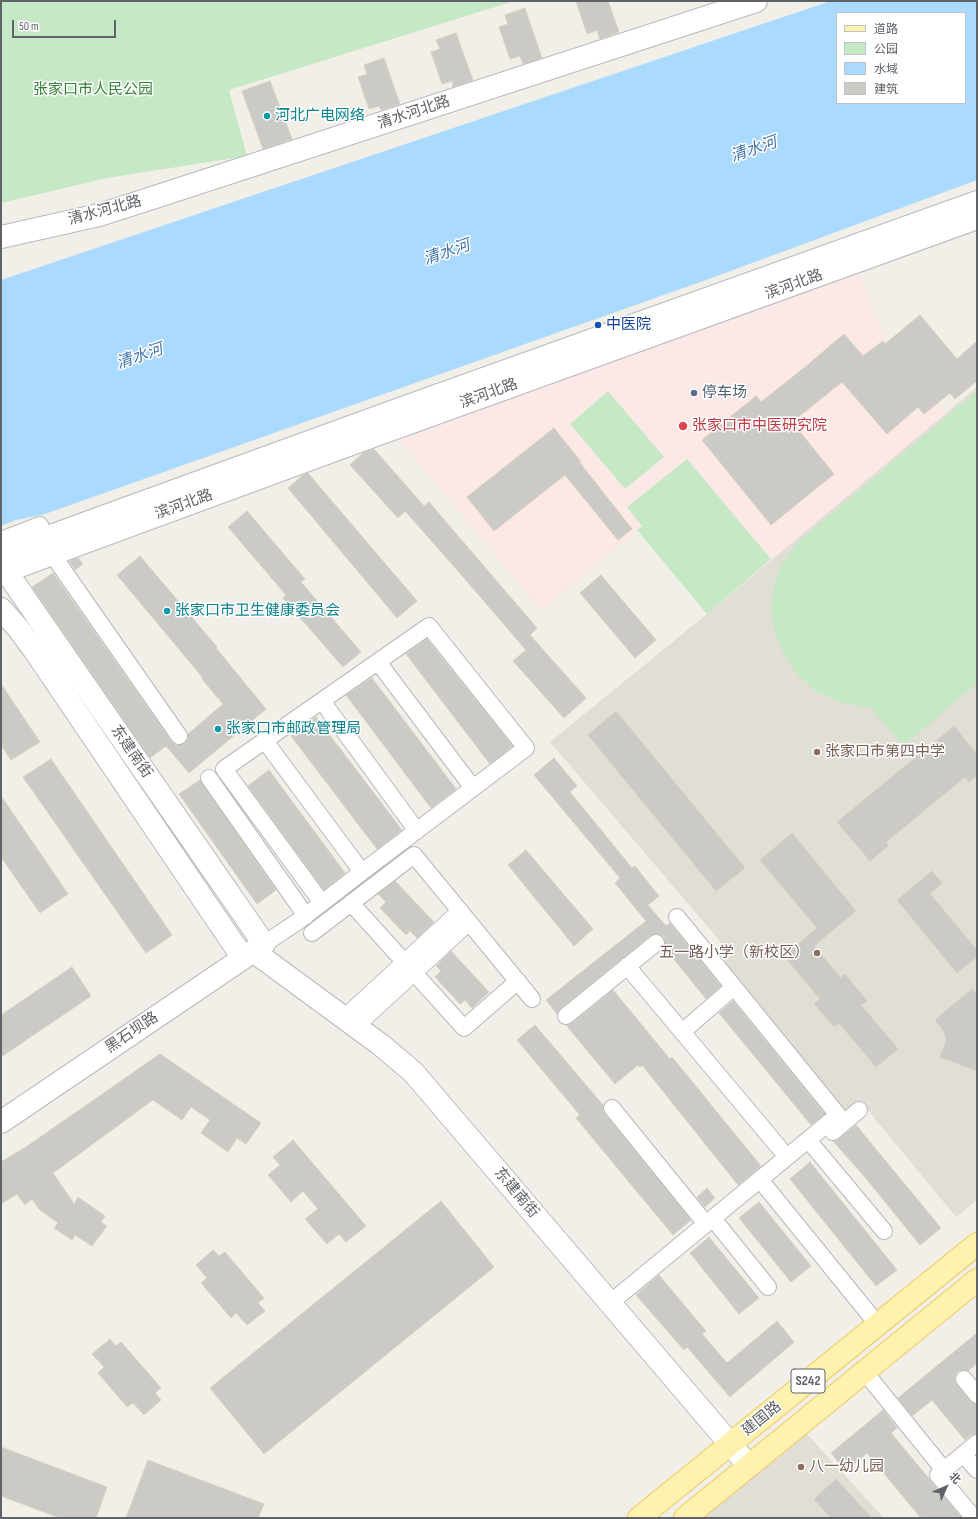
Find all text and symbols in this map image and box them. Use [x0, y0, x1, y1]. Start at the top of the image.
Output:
scale bar [14, 12, 118, 38]
legend [836, 12, 966, 104]
text: 50 m [19, 19, 39, 34]
text: 道路 [874, 22, 898, 37]
text: 公园 [874, 42, 898, 57]
text: 水域 [874, 62, 898, 77]
park label: 张家口市人民公园 [33, 81, 153, 99]
text: 建筑 [874, 82, 898, 97]
street label: 清水河北路 [376, 93, 452, 133]
place label: 河北广电网络 [275, 107, 365, 125]
marker: 河北广电网络 [262, 111, 272, 121]
water label: 清水河 [728, 133, 780, 167]
street label: 清水河北路 [66, 193, 144, 229]
water label: 清水河 [421, 236, 473, 270]
street label: 滨河北路 [763, 266, 825, 304]
place label: 中医院 [606, 316, 651, 334]
marker: 中医院 [593, 320, 603, 330]
water label: 清水河 [114, 340, 166, 374]
street label: 滨河北路 [458, 375, 520, 413]
place label: 停车场 [702, 384, 747, 402]
marker: 停车场 [689, 388, 699, 398]
place label: 张家口市中医研究院 [692, 417, 827, 435]
marker: 张家口市中医研究院 [677, 420, 689, 432]
street label: 滨河北路 [153, 486, 215, 524]
place label: 张家口市卫生健康委员会 [175, 602, 340, 620]
marker: 张家口市卫生健康委员会 [162, 606, 172, 616]
place label: 张家口市邮政管理局 [226, 720, 361, 738]
street label: 东建南街 [106, 722, 156, 782]
marker: 张家口市邮政管理局 [213, 724, 223, 734]
place label: 张家口市第四中学 [825, 743, 945, 761]
marker: 张家口市第四中学 [812, 747, 822, 757]
place label: 五一路小学（新校区） [659, 944, 809, 962]
marker: 五一路小学（新校区） [812, 948, 822, 958]
street label: 黑石坝路 [102, 1009, 162, 1057]
street label: 东建南街 [490, 1164, 542, 1222]
road number: S242 [791, 1369, 825, 1393]
street label: 建国路 [739, 1398, 785, 1440]
place label: 八一幼儿园 [809, 1458, 884, 1476]
marker: 八一幼儿园 [796, 1462, 806, 1472]
north arrow [926, 1467, 966, 1507]
text: 北 [946, 1470, 963, 1487]

